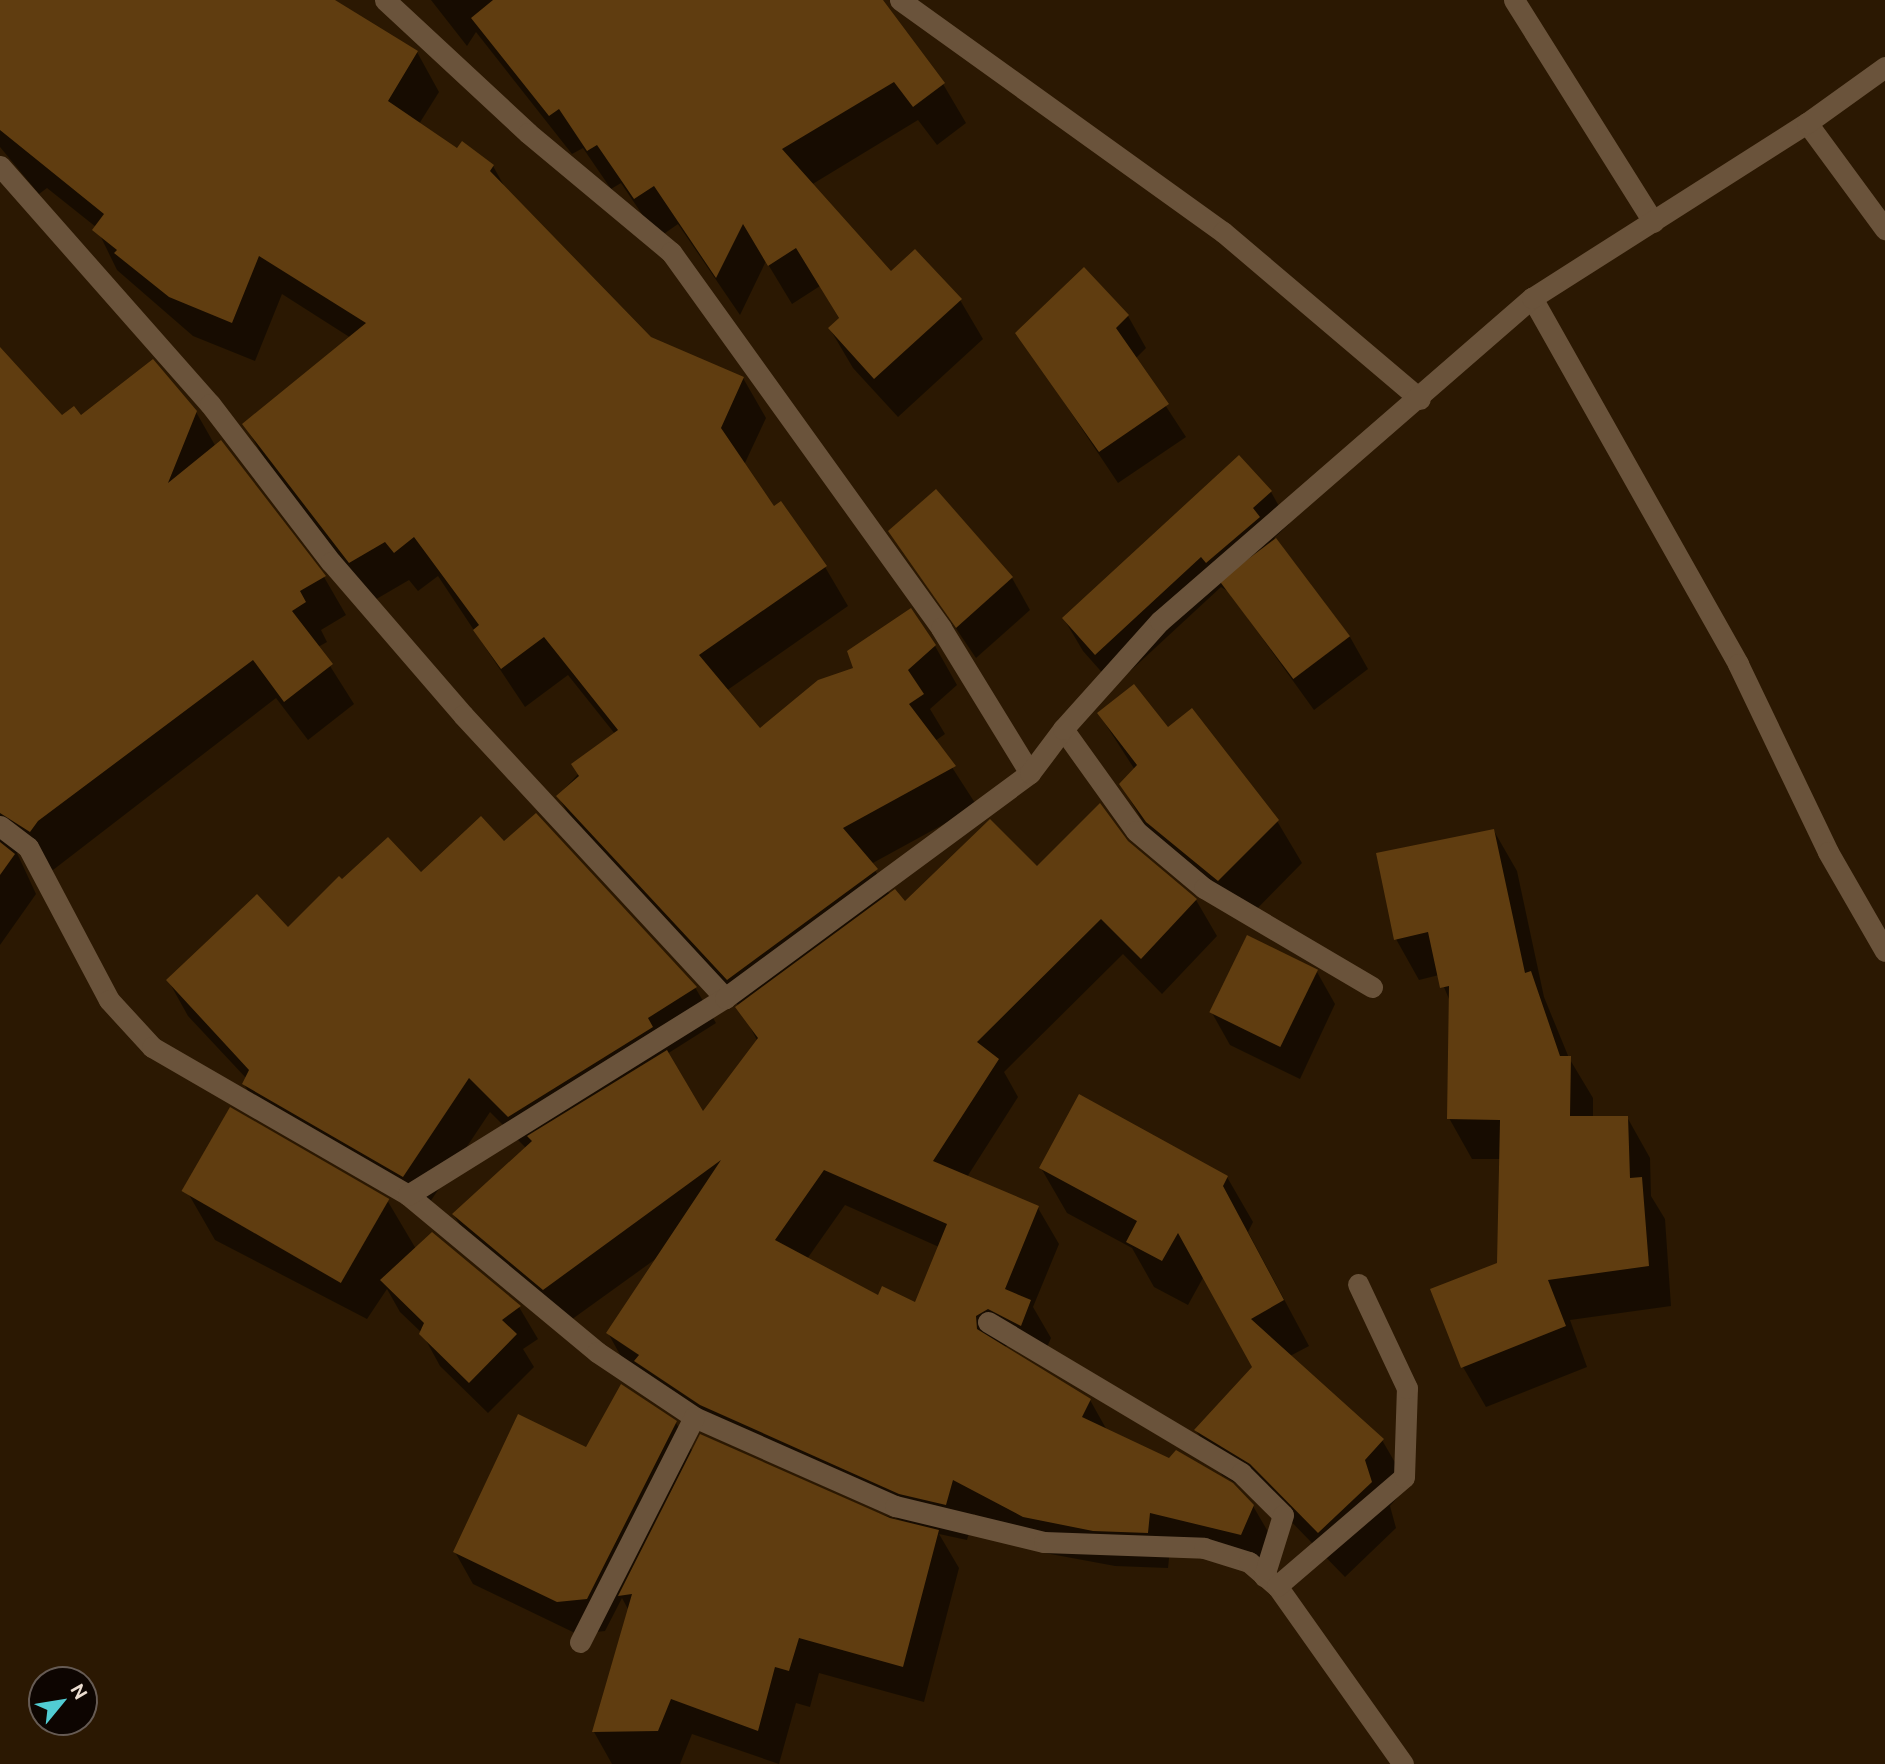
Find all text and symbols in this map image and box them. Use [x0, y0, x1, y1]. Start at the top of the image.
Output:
north arrow [28, 1666, 98, 1736]
text: N [66, 1680, 93, 1703]

